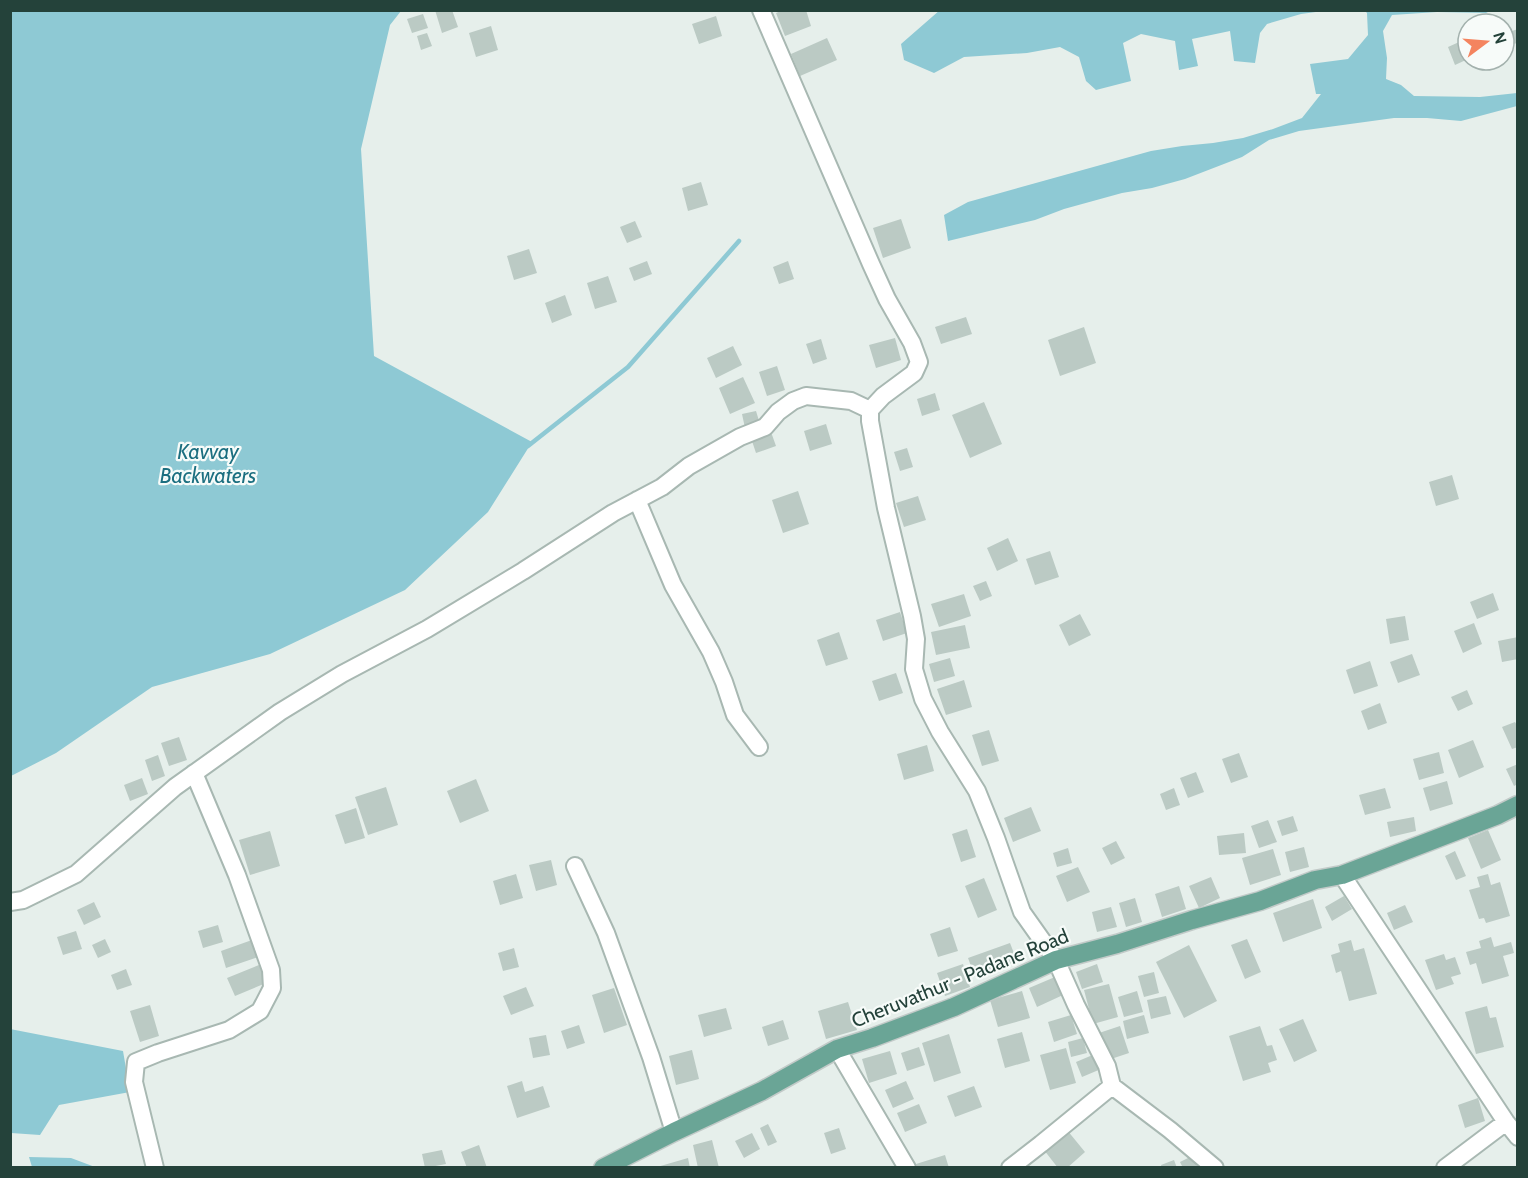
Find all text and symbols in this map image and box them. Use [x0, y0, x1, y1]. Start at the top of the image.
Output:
north arrow [1456, 12, 1516, 72]
text: N [1489, 30, 1511, 46]
water label: Kavvay Backwaters [160, 439, 256, 488]
street label: Cheruvathur - Padane Road [848, 923, 1072, 1033]

